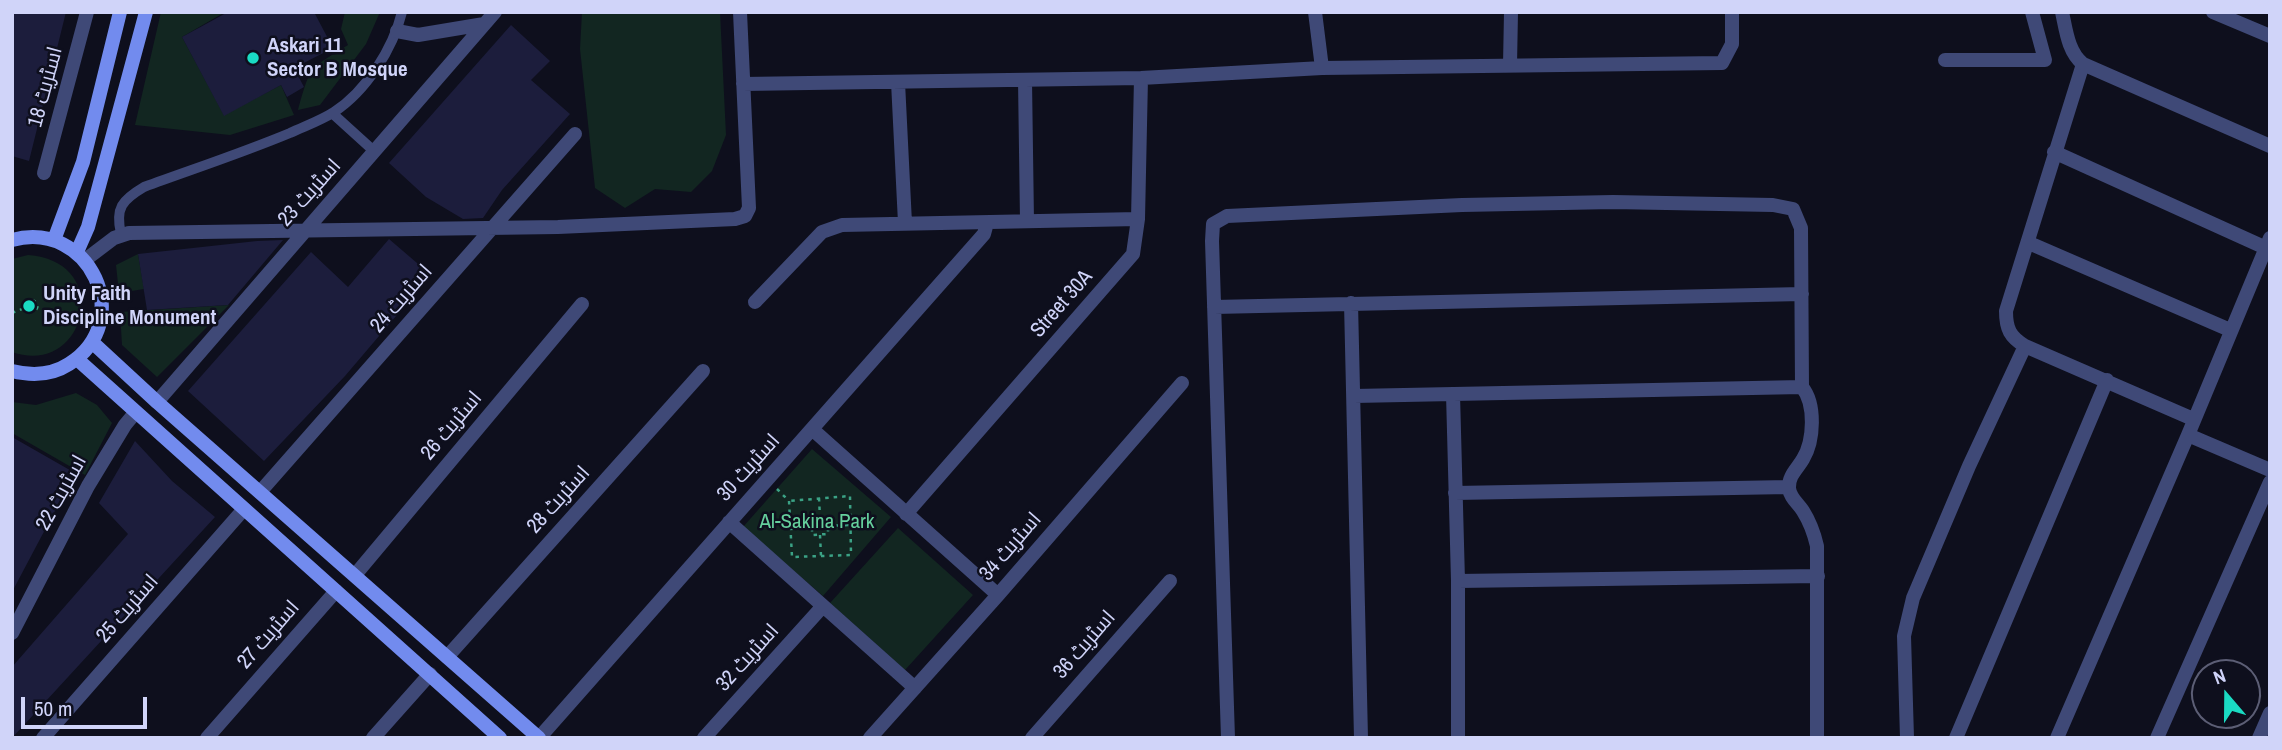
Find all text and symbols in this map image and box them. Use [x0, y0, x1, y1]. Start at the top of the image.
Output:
place label: Askari 11 Sector B Mosque [267, 33, 408, 83]
street label: اسٹریٹ 18 [23, 44, 69, 130]
marker: Askari 11 Sector B Mosque [245, 50, 261, 66]
street label: اسٹریٹ 23 [273, 154, 347, 232]
street label: اسٹریٹ 24 [366, 260, 438, 338]
street label: Street 30A [1026, 265, 1098, 343]
place label: Unity Faith Discipline Monument [43, 281, 216, 331]
marker: Unity Faith Discipline Monument [21, 298, 37, 314]
street label: اسٹریٹ 26 [416, 386, 488, 466]
street label: اسٹریٹ 30 [712, 429, 786, 507]
street label: اسٹریٹ 22 [31, 451, 93, 535]
street label: اسٹریٹ 28 [522, 461, 596, 539]
street label: اسٹریٹ 34 [975, 508, 1047, 586]
park label: Al-Sakina Park [760, 509, 874, 535]
street label: اسٹریٹ 25 [92, 570, 164, 648]
street label: اسٹریٹ 27 [233, 596, 305, 674]
street label: اسٹریٹ 36 [1049, 606, 1121, 684]
street label: اسٹریٹ 32 [711, 619, 785, 697]
north arrow [2191, 659, 2261, 729]
text: N [2210, 662, 2229, 690]
scale bar [24, 684, 150, 728]
text: 50 m [34, 694, 72, 723]

